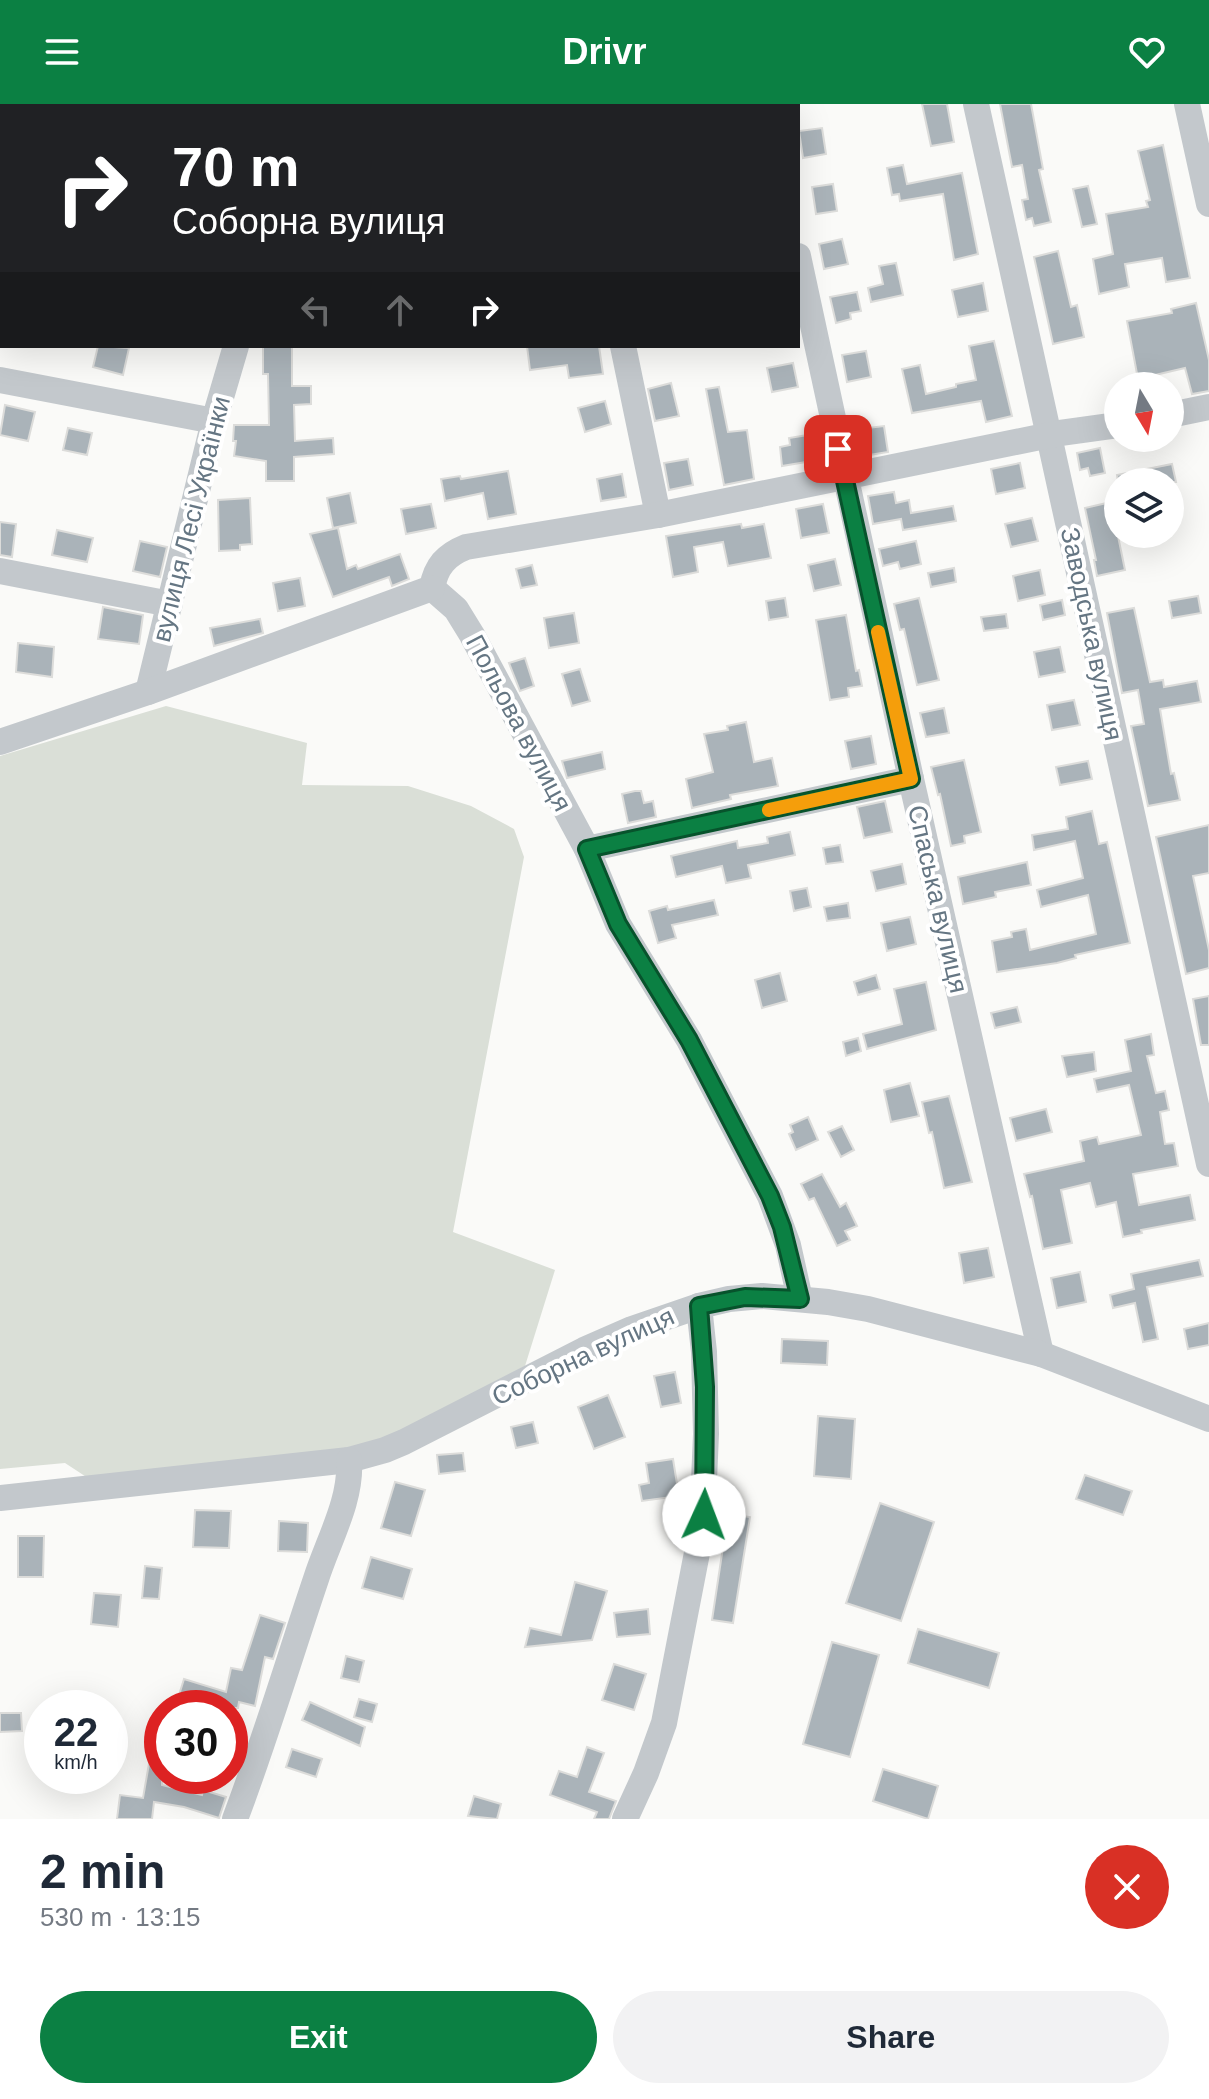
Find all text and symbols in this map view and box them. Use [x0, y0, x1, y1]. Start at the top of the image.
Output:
icon: menu [40, 30, 84, 74]
icon: heart [1125, 30, 1169, 74]
text: Drivr [562, 31, 647, 72]
text: 70 m [172, 135, 300, 198]
icon: right [40, 136, 144, 240]
text: Соборна вулиця [172, 201, 445, 242]
icon: left [294, 288, 338, 332]
icon: ahead [378, 288, 422, 332]
icon: right [462, 288, 506, 332]
north arrow [1104, 372, 1184, 452]
map controls [1104, 372, 1184, 548]
street label: вулиця Лесі Українки [146, 393, 236, 645]
pin [804, 415, 872, 483]
icon: arrive [816, 427, 860, 471]
button: layers [1104, 468, 1184, 548]
street label: Заводська вулиця [1055, 525, 1129, 743]
street label: Польова вулиця [460, 630, 578, 816]
street label: Спаська вулиця [902, 802, 974, 996]
street label: Соборна вулиця [487, 1301, 679, 1411]
position arrow [662, 1473, 746, 1557]
speed limit sign: 30 [144, 1690, 248, 1794]
text: 22 [54, 1710, 98, 1754]
text: km/h [54, 1751, 98, 1773]
text: 2 min [40, 1845, 165, 1898]
button: close [1085, 1845, 1169, 1929]
text: 530 m · 13:15 [40, 1902, 200, 1932]
button: Exit [40, 1991, 597, 2083]
button: Share [613, 1991, 1169, 2083]

